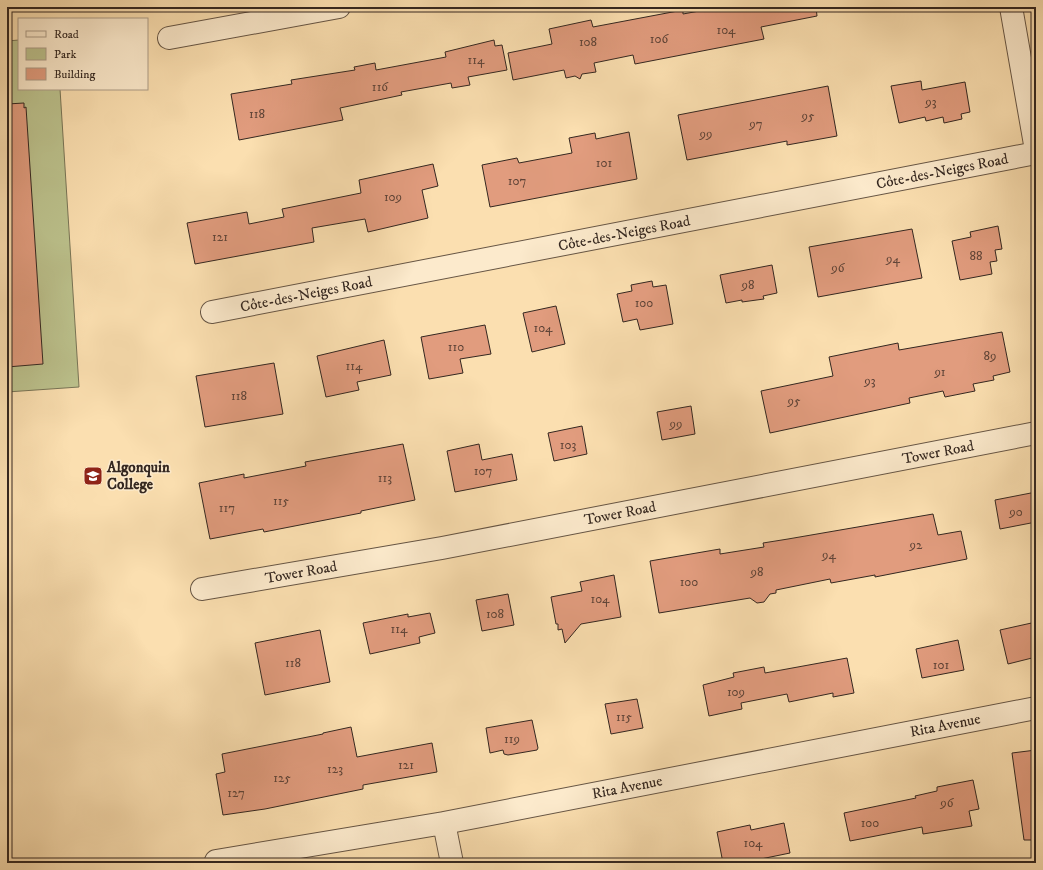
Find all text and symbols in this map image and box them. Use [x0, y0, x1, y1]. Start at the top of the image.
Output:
legend [18, 18, 148, 90]
house number: 104 [716, 22, 736, 38]
text: Road [54, 27, 79, 42]
house number: 106 [650, 31, 669, 47]
house number: 108 [579, 34, 597, 50]
text: Park [54, 47, 76, 62]
house number: 114 [467, 52, 485, 68]
text: Building [54, 67, 95, 82]
house number: 116 [372, 79, 389, 95]
house number: 93 [924, 94, 937, 110]
house number: 118 [249, 106, 265, 122]
house number: 95 [801, 108, 815, 124]
house number: 97 [748, 116, 763, 132]
house number: 99 [699, 126, 712, 142]
street label: Côte-des-Neiges Road [874, 149, 1010, 194]
house number: 101 [596, 155, 612, 171]
house number: 107 [508, 173, 526, 189]
house number: 109 [384, 189, 402, 205]
street label: Côte-des-Neiges Road [556, 211, 692, 256]
house number: 121 [212, 229, 228, 245]
house number: 88 [969, 248, 983, 264]
house number: 94 [885, 251, 900, 267]
house number: 96 [830, 260, 846, 276]
street label: Côte-des-Neiges Road [238, 272, 374, 317]
house number: 98 [741, 277, 755, 293]
house number: 100 [635, 295, 653, 311]
house number: 104 [533, 320, 553, 336]
house number: 110 [448, 339, 464, 355]
house number: 89 [984, 348, 997, 364]
house number: 114 [345, 358, 363, 374]
house number: 91 [933, 364, 946, 380]
house number: 93 [863, 373, 876, 389]
house number: 118 [231, 388, 247, 404]
house number: 95 [787, 393, 801, 409]
house number: 99 [669, 416, 682, 432]
street label: Tower Road [901, 436, 976, 469]
house number: 103 [560, 437, 576, 453]
place label: Algonquin College [106, 458, 170, 494]
house number: 107 [474, 463, 492, 479]
school or university icon: Algonquin College [82, 465, 104, 487]
house number: 113 [378, 470, 392, 486]
house number: 115 [273, 493, 289, 509]
street label: Tower Road [583, 497, 658, 530]
house number: 117 [219, 500, 235, 516]
house number: 90 [1008, 504, 1023, 520]
house number: 92 [909, 537, 923, 553]
house number: 94 [821, 547, 836, 563]
street label: Tower Road [264, 557, 339, 588]
house number: 98 [750, 564, 764, 580]
house number: 100 [680, 574, 698, 590]
house number: 104 [590, 591, 610, 607]
house number: 108 [486, 606, 504, 622]
house number: 114 [390, 621, 408, 637]
house number: 118 [285, 655, 301, 671]
house number: 101 [933, 657, 949, 673]
house number: 109 [727, 684, 745, 700]
house number: 115 [616, 709, 632, 725]
street label: Rita Avenue [908, 709, 982, 742]
house number: 119 [504, 731, 520, 747]
house number: 121 [398, 757, 414, 773]
house number: 123 [327, 761, 343, 777]
house number: 125 [273, 770, 291, 786]
street label: Rita Avenue [590, 771, 664, 804]
house number: 127 [227, 785, 245, 801]
house number: 96 [939, 795, 955, 811]
house number: 100 [861, 815, 879, 831]
house number: 104 [743, 835, 763, 851]

